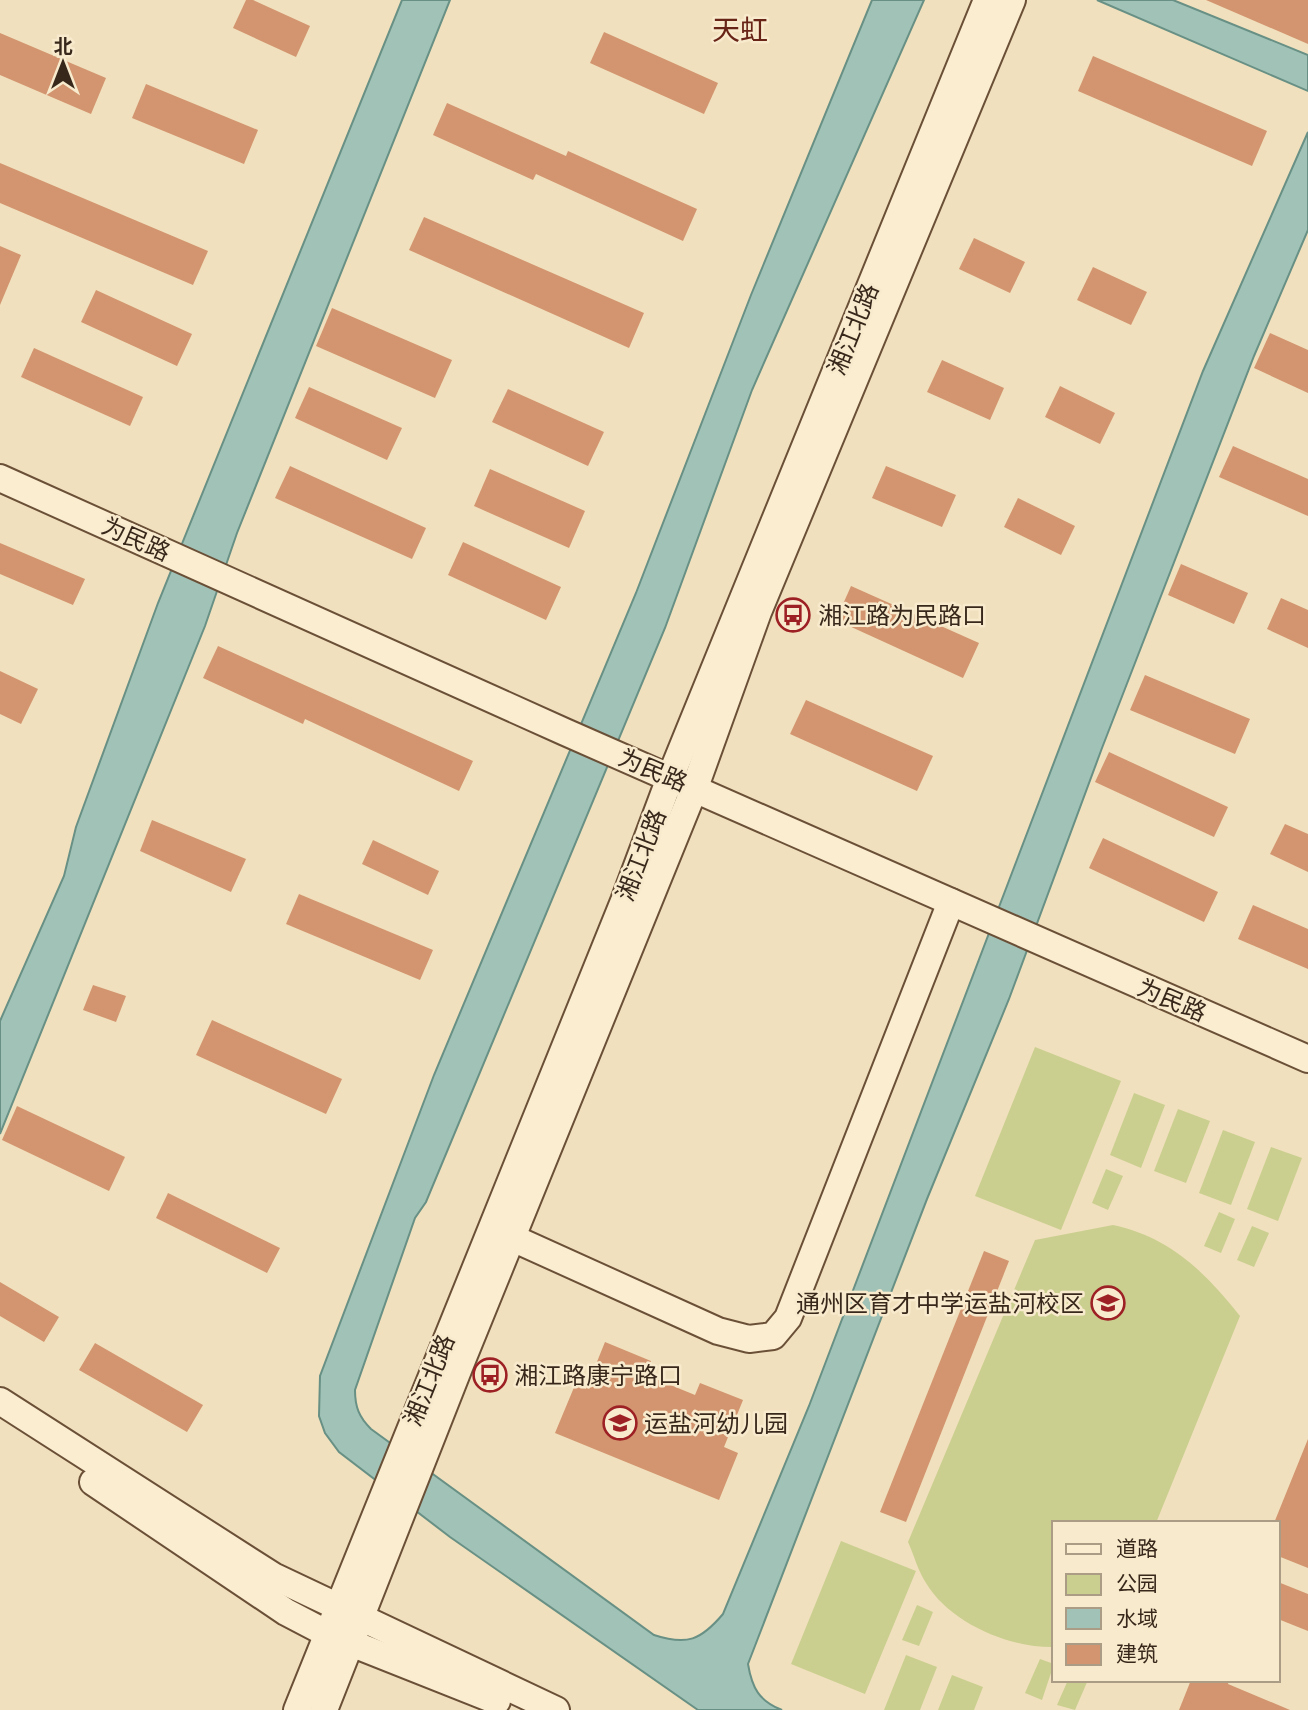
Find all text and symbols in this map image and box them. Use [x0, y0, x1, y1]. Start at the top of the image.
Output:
district label: 天虹 [712, 11, 768, 49]
north arrow [28, 28, 98, 98]
text: 北 [53, 33, 73, 59]
street label: 湘江北路 [820, 278, 886, 380]
street label: 为民路 [96, 509, 176, 569]
bus stop icon: 湘江路为民路口 [774, 596, 812, 634]
place label: 湘江路为民路口 [818, 599, 986, 632]
street label: 为民路 [613, 741, 693, 799]
street label: 湘江北路 [608, 804, 674, 906]
street label: 为民路 [1132, 971, 1212, 1029]
school or university icon: 通州区育才中学运盐河校区 [1089, 1284, 1127, 1322]
place label: 通州区育才中学运盐河校区 [796, 1287, 1084, 1320]
street label: 湘江北路 [396, 1329, 462, 1431]
bus stop icon: 湘江路康宁路口 [471, 1356, 509, 1394]
place label: 湘江路康宁路口 [514, 1359, 682, 1392]
school or university icon: 运盐河幼儿园 [601, 1404, 639, 1442]
place label: 运盐河幼儿园 [644, 1407, 788, 1440]
legend [1052, 1521, 1280, 1682]
text: 道路 [1116, 1534, 1158, 1563]
text: 公园 [1116, 1569, 1158, 1598]
text: 水域 [1116, 1604, 1158, 1633]
text: 建筑 [1116, 1639, 1158, 1668]

